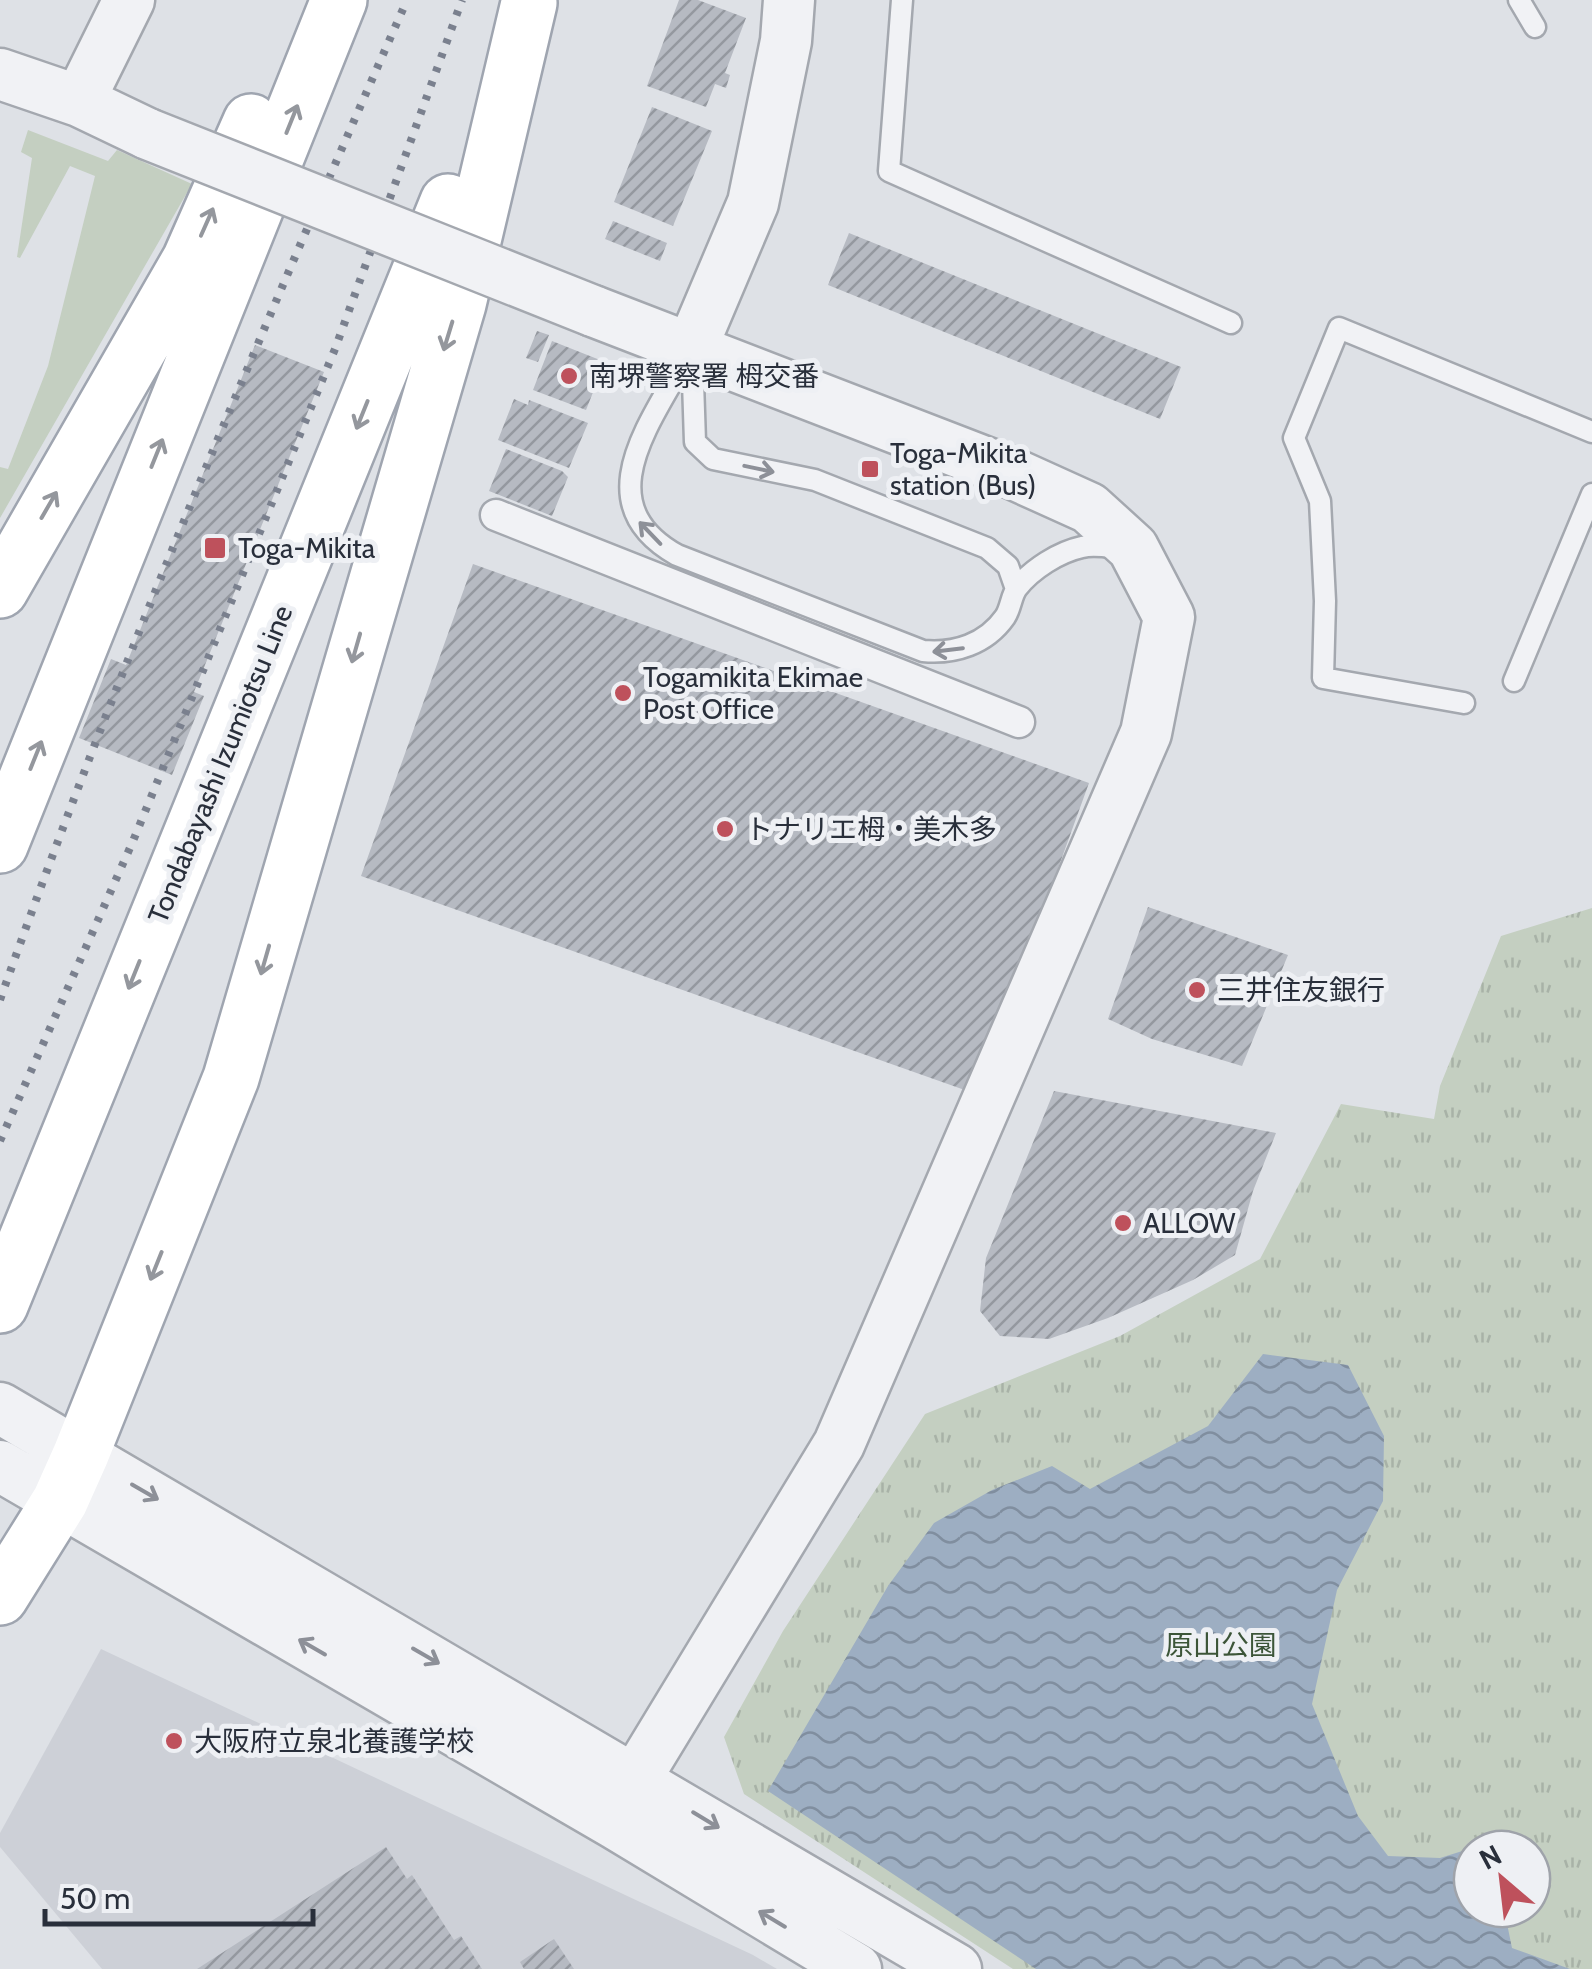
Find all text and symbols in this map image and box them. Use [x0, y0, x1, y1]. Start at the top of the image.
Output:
one-way arrow [284, 104, 302, 135]
one-way arrow [199, 207, 217, 238]
one-way arrow [438, 320, 456, 352]
place label: 南堺警察署 栂交番 [589, 359, 819, 393]
marker: 南堺警察署 栂交番 [558, 365, 580, 387]
one-way arrow [351, 399, 369, 429]
place label: Toga-Mikita station (Bus) [890, 436, 1036, 502]
one-way arrow [150, 438, 168, 469]
marker: Toga-Mikita station (Bus) [859, 458, 881, 480]
one-way arrow [742, 460, 774, 479]
one-way arrow [39, 491, 59, 520]
one-way arrow [638, 522, 662, 546]
place label: Toga-Mikita [238, 531, 376, 565]
marker: Toga-Mikita [202, 535, 228, 561]
street label: Tondabayashi Izumiotsu Line [141, 600, 299, 928]
one-way arrow [346, 632, 364, 663]
one-way arrow [932, 641, 965, 660]
place label: Togamikita Ekimae Post Office [643, 660, 863, 726]
marker: Togamikita Ekimae Post Office [612, 682, 634, 704]
one-way arrow [29, 740, 47, 770]
place label: トナリエ栂・美木多 [745, 812, 997, 846]
marker: トナリエ栂・美木多 [714, 818, 736, 840]
one-way arrow [255, 944, 274, 975]
one-way arrow [124, 959, 142, 990]
place label: 三井住友銀行 [1217, 973, 1385, 1007]
marker: 三井住友銀行 [1186, 979, 1208, 1001]
place label: ALLOW [1143, 1206, 1236, 1240]
marker: ALLOW [1112, 1212, 1134, 1234]
one-way arrow [146, 1250, 164, 1280]
one-way arrow [130, 1482, 159, 1502]
park label: 原山公園 [1165, 1628, 1277, 1662]
one-way arrow [298, 1637, 326, 1657]
one-way arrow [411, 1646, 439, 1666]
place label: 大阪府立泉北養護学校 [194, 1724, 474, 1758]
marker: 大阪府立泉北養護学校 [163, 1730, 185, 1752]
one-way arrow [691, 1810, 720, 1830]
north arrow [1452, 1829, 1552, 1929]
text: N [1474, 1837, 1507, 1877]
scale bar [45, 1864, 312, 1926]
text: 50 m [60, 1880, 130, 1917]
one-way arrow [759, 1909, 787, 1929]

